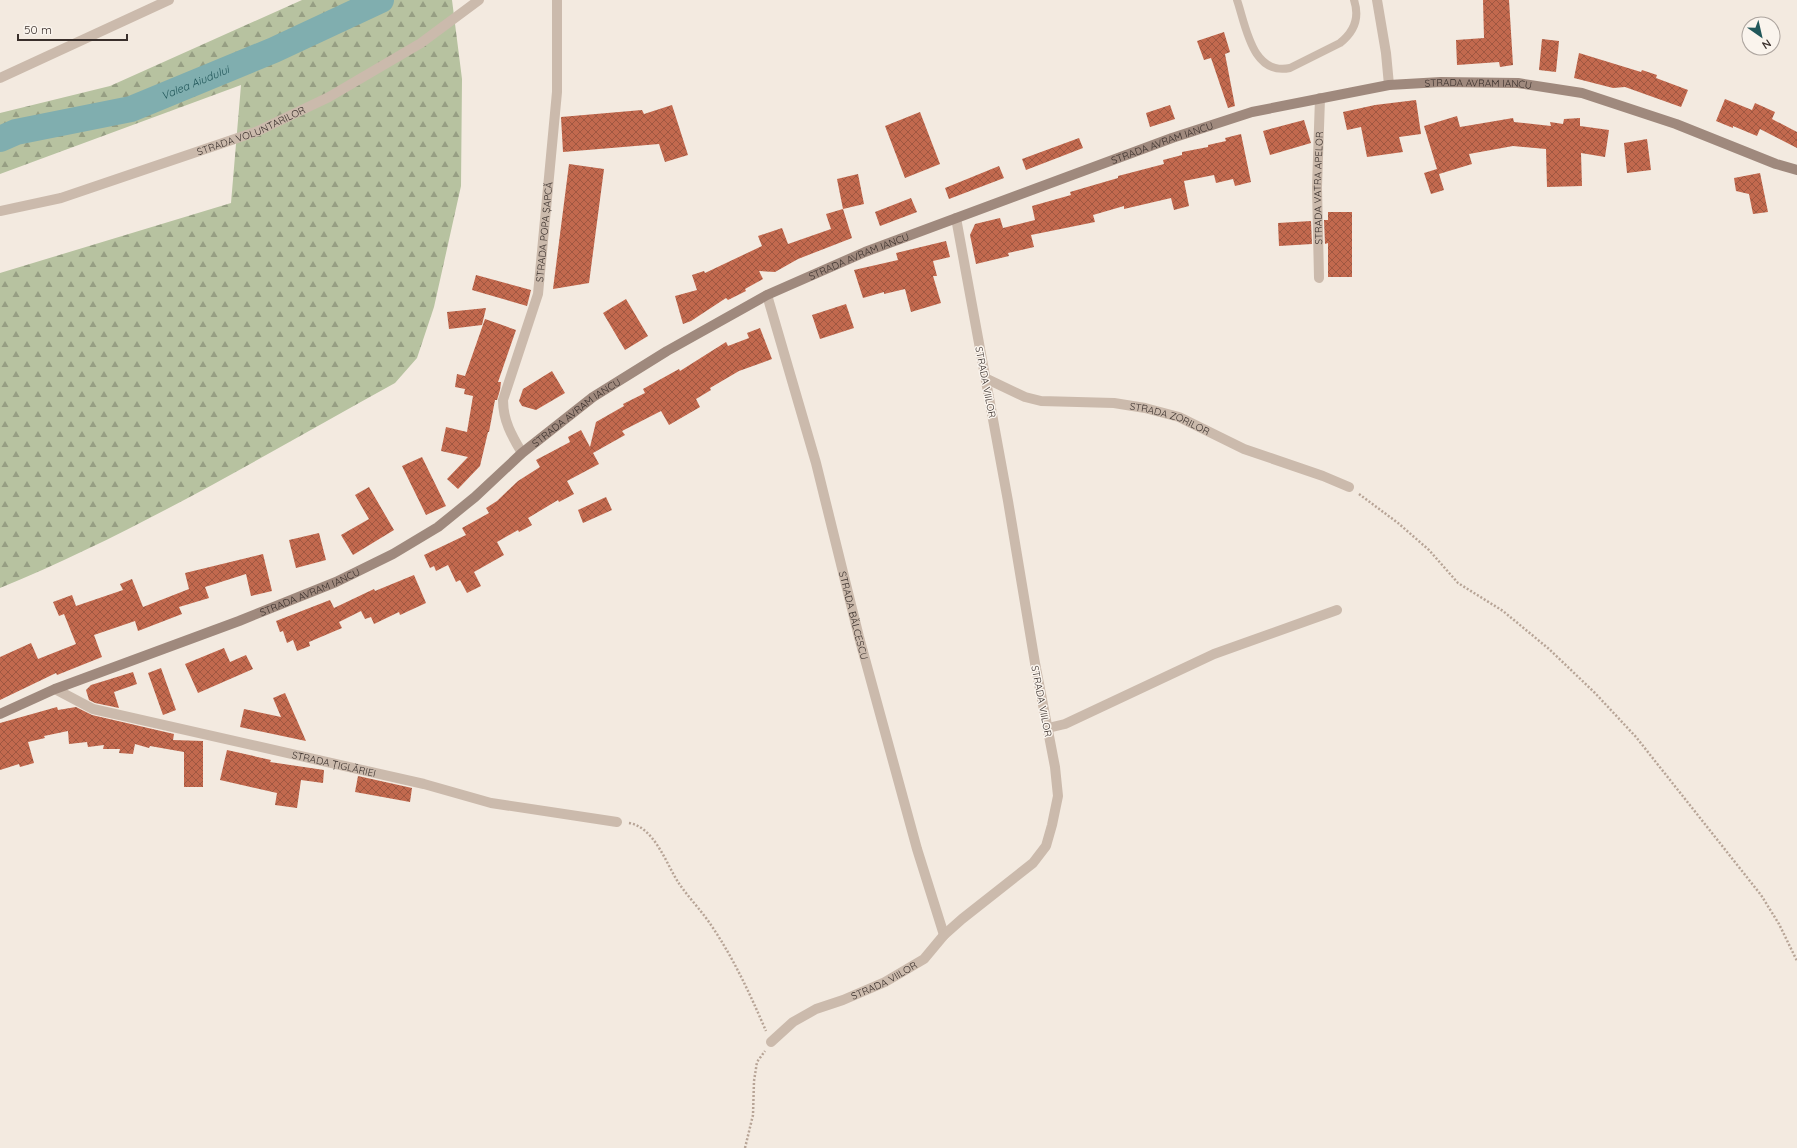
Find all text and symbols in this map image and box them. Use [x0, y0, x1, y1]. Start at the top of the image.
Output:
scale bar [18, 16, 127, 42]
north arrow [1741, 16, 1781, 56]
text: 50 m [24, 22, 52, 37]
text: N [1759, 36, 1774, 52]
water label: Valea Aiudului [159, 62, 233, 103]
street label: STRADA AVRAM IANCU [1424, 76, 1533, 92]
street label: STRADA VOLUNTARILOR [195, 103, 308, 158]
street label: STRADA AVRAM IANCU [1109, 119, 1215, 167]
street label: STRADA VATRA APELOR [1311, 131, 1326, 245]
street label: STRADA POPA ȘAPCĂ [533, 181, 556, 283]
street label: STRADA AVRAM IANCU [807, 230, 911, 283]
street label: STRADA VIILOR [972, 345, 999, 419]
street label: STRADA AVRAM IANCU [529, 375, 623, 450]
street label: STRADA ZORILOR [1129, 400, 1212, 438]
street label: STRADA AVRAM IANCU [258, 565, 362, 619]
street label: STRADA BĂLCESCU [836, 570, 871, 661]
street label: STRADA VIILOR [1028, 664, 1055, 738]
street label: STRADA ȚIGLĂRIEI [291, 748, 377, 780]
street label: STRADA VIILOR [849, 958, 920, 1003]

